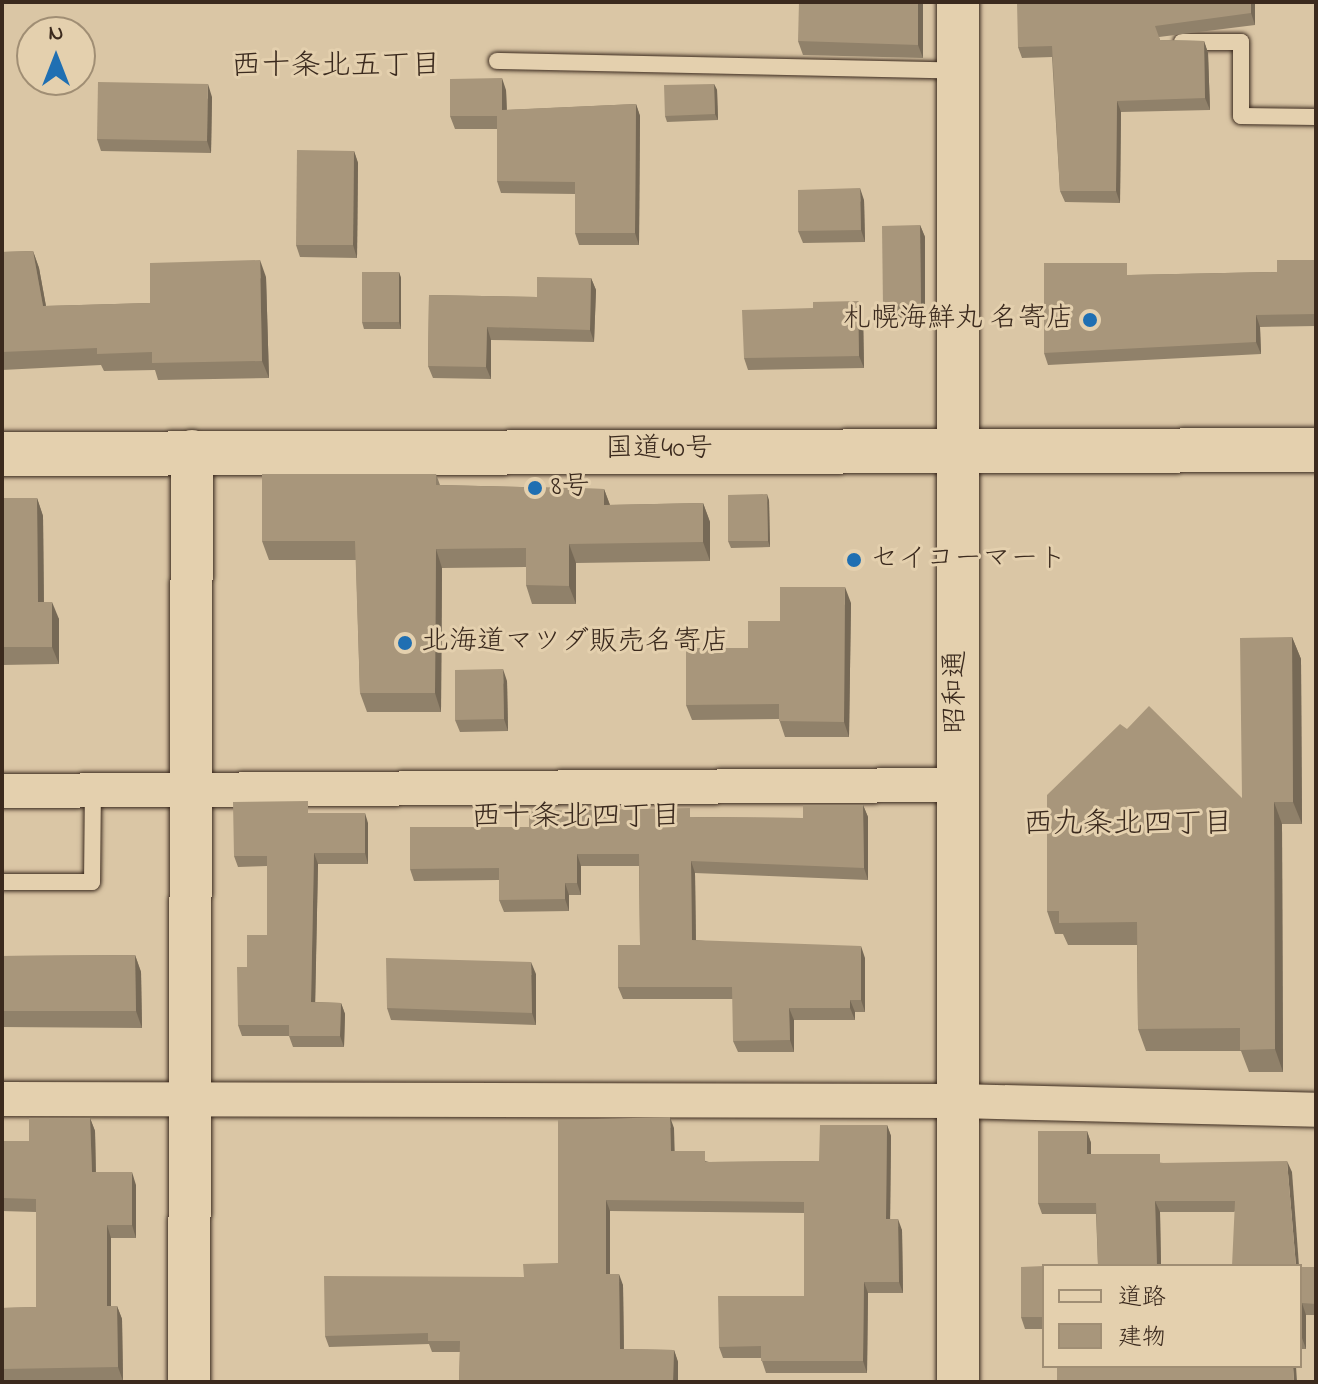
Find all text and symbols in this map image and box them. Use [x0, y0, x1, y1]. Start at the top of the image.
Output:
north arrow [16, 16, 96, 96]
text: N [49, 18, 63, 50]
district label: 西十条北五丁目 [231, 49, 441, 85]
place label: 札幌海鮮丸 名寄店 [843, 303, 1074, 337]
marker: 札幌海鮮丸 名寄店 [1081, 311, 1099, 329]
street label: 国道40号 [605, 433, 713, 467]
place label: 8号 [551, 471, 589, 505]
marker: 8号 [526, 479, 544, 497]
place label: セイコーマート [870, 543, 1066, 577]
marker: セイコーマート [845, 551, 863, 569]
place label: 北海道マツダ販売名寄店 [421, 626, 729, 660]
marker: 北海道マツダ販売名寄店 [396, 634, 414, 652]
street label: 昭和通 [940, 650, 974, 734]
district label: 西十条北四丁目 [471, 800, 681, 836]
district label: 西九条北四丁目 [1023, 807, 1233, 843]
legend [1042, 1264, 1302, 1368]
text: 道路 [1118, 1281, 1166, 1316]
text: 建物 [1118, 1321, 1166, 1356]

